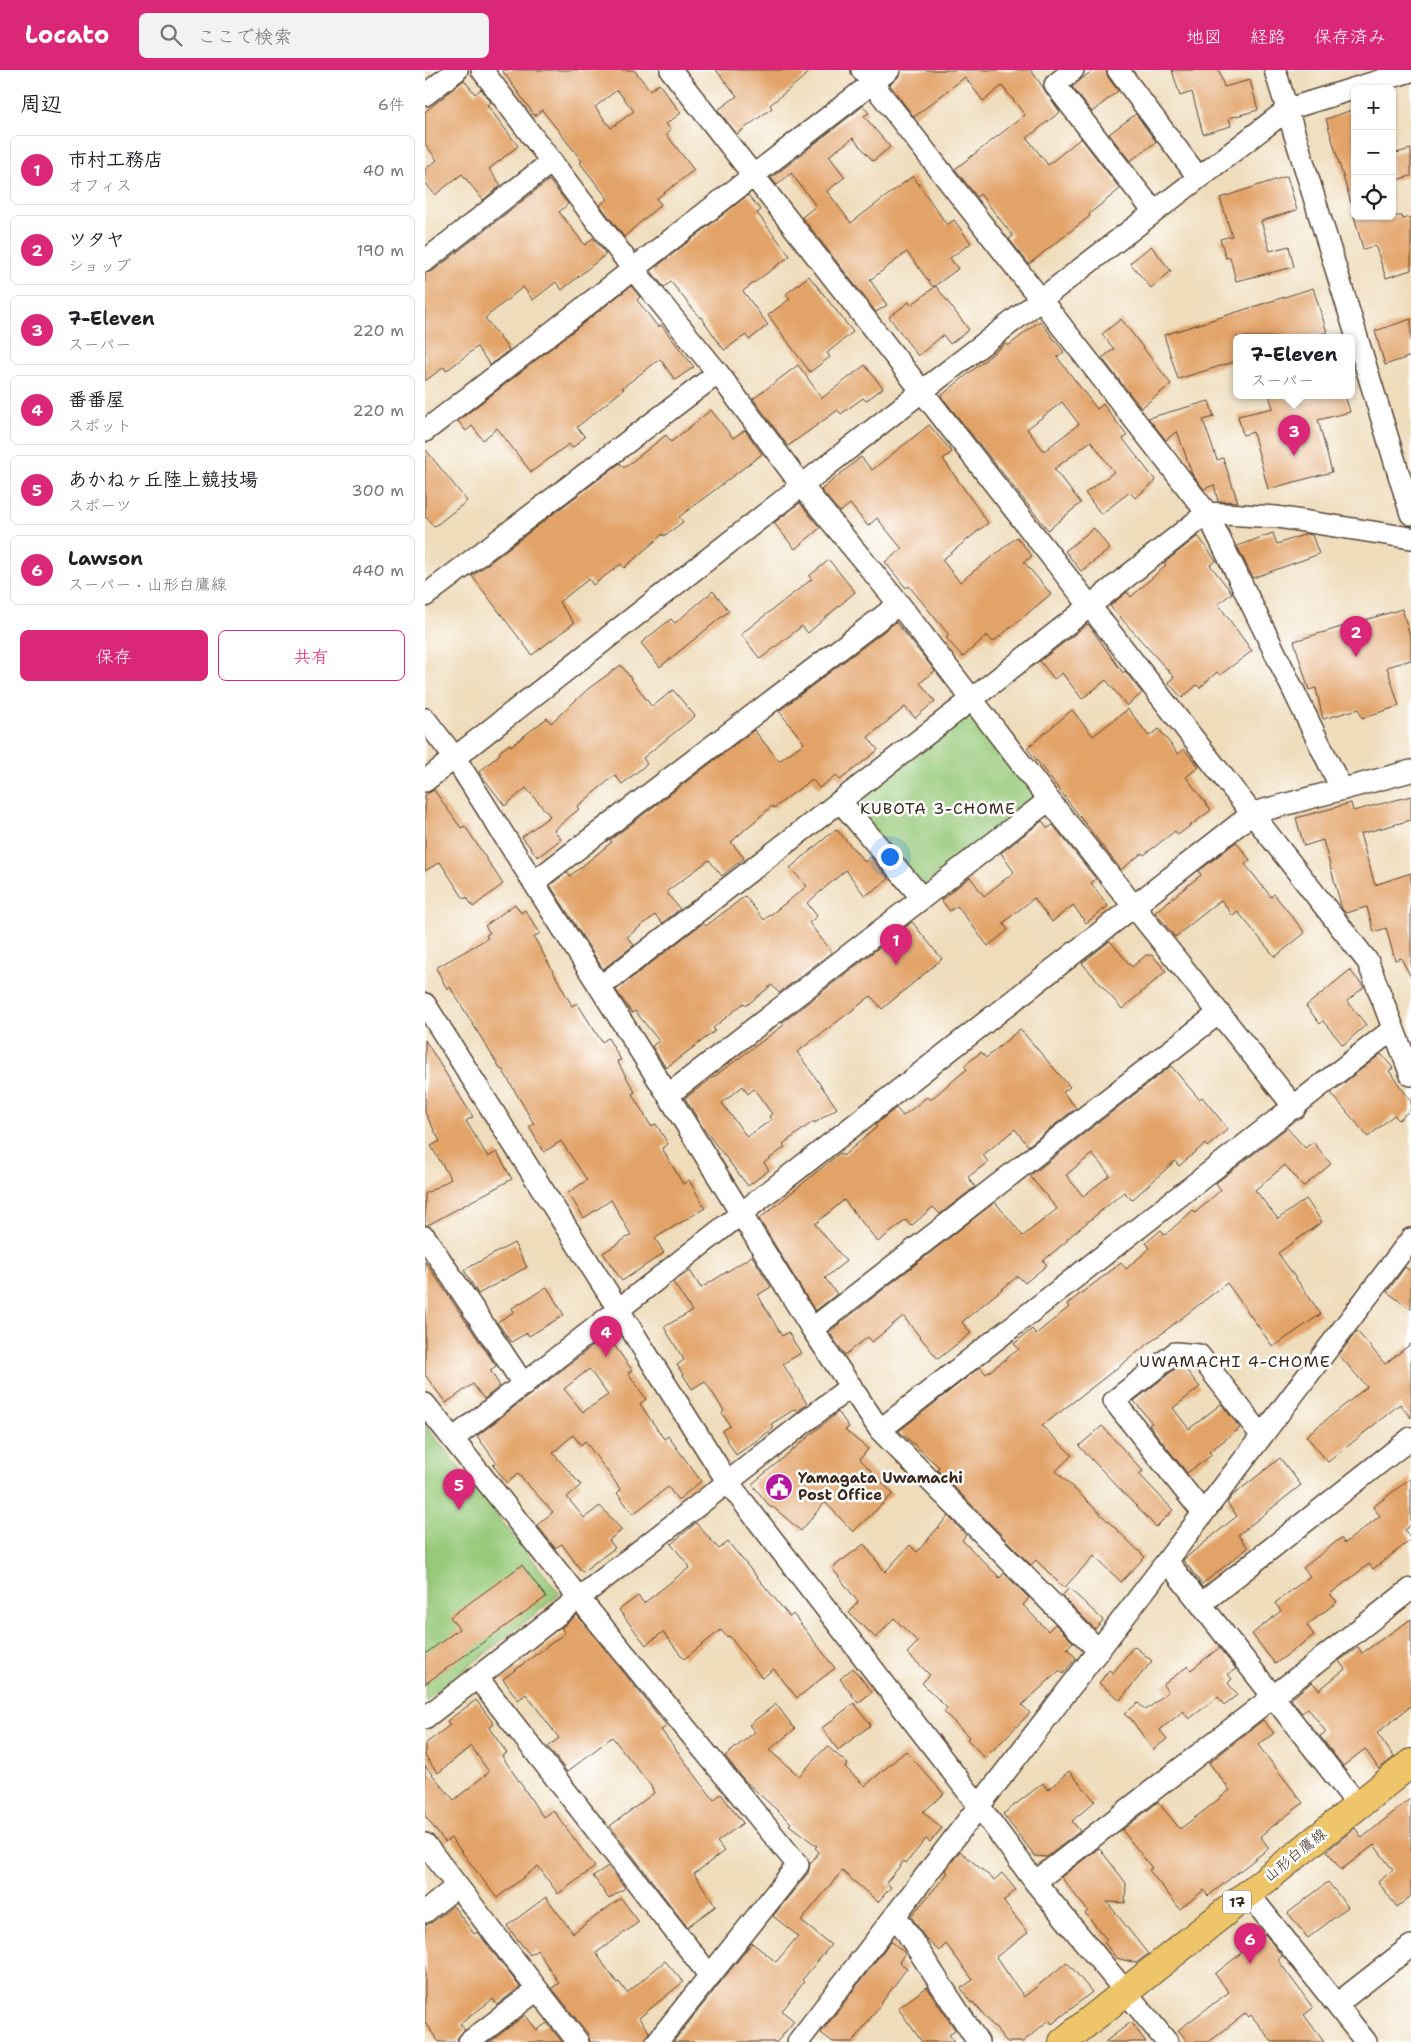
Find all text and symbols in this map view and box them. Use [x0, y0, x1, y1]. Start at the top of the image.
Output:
search box [139, 13, 489, 58]
text: Locato [25, 19, 109, 51]
icon: search [157, 21, 185, 49]
text: ここで検索 [197, 24, 292, 49]
text: 地図 [1186, 25, 1222, 49]
text: 経路 [1250, 25, 1286, 49]
text: 保存済み [1314, 25, 1386, 49]
map controls [1351, 85, 1396, 220]
button: + [1351, 85, 1396, 130]
text: 周辺 [20, 90, 62, 118]
text: 6件 [378, 94, 405, 115]
button: − [1351, 130, 1396, 175]
text: 市村工務店 [68, 147, 163, 172]
text: 1 [33, 160, 41, 181]
text: 40 m [362, 160, 404, 181]
text: オフィス [68, 175, 132, 196]
button: locate [1351, 175, 1396, 220]
text: ツタヤ [68, 227, 125, 252]
text: 2 [31, 240, 43, 261]
text: 190 m [357, 240, 404, 261]
text: ショップ [68, 255, 131, 276]
text: 7-Eleven [68, 306, 155, 331]
text: 3 [31, 320, 43, 341]
text: 220 m [352, 320, 404, 341]
text: スーパー [68, 334, 131, 355]
popup [1233, 334, 1355, 399]
text: 7-Eleven [1251, 342, 1337, 367]
text: スーパー [1251, 370, 1314, 391]
text: 番番屋 [68, 387, 125, 412]
text: 4 [31, 400, 43, 421]
text: 220 m [352, 400, 404, 421]
text: スポット [68, 415, 132, 436]
pin: 3 [1278, 415, 1310, 456]
text: あかねヶ丘陸上競技場 [68, 467, 258, 492]
text: 5 [32, 480, 42, 501]
text: 300 m [352, 480, 404, 501]
text: スポーツ [68, 495, 132, 516]
text: Lawson [68, 546, 143, 571]
text: 6 [31, 560, 43, 581]
text: 440 m [352, 560, 404, 581]
text: スーパー · 山形白鷹線 [68, 574, 227, 595]
pin: 2 [1340, 616, 1372, 657]
button: 保存 [20, 630, 208, 681]
button: 共有 [218, 630, 405, 681]
district label: KUBOTA 3-CHOME [860, 798, 1016, 819]
your location [877, 844, 903, 870]
pin: 1 [880, 924, 912, 965]
pin: 4 [590, 1316, 622, 1357]
district label: UWAMACHI 4-CHOME [1139, 1351, 1331, 1372]
place label: Yamagata Uwamachi Post Office [798, 1468, 963, 1505]
pin: 5 [443, 1469, 475, 1510]
public building icon: Yamagata Uwamachi Post Office [764, 1472, 794, 1502]
street label: 山形白鷹線 [1260, 1824, 1330, 1886]
road number: 17 [1223, 1890, 1251, 1914]
pin: 6 [1234, 1923, 1266, 1964]

